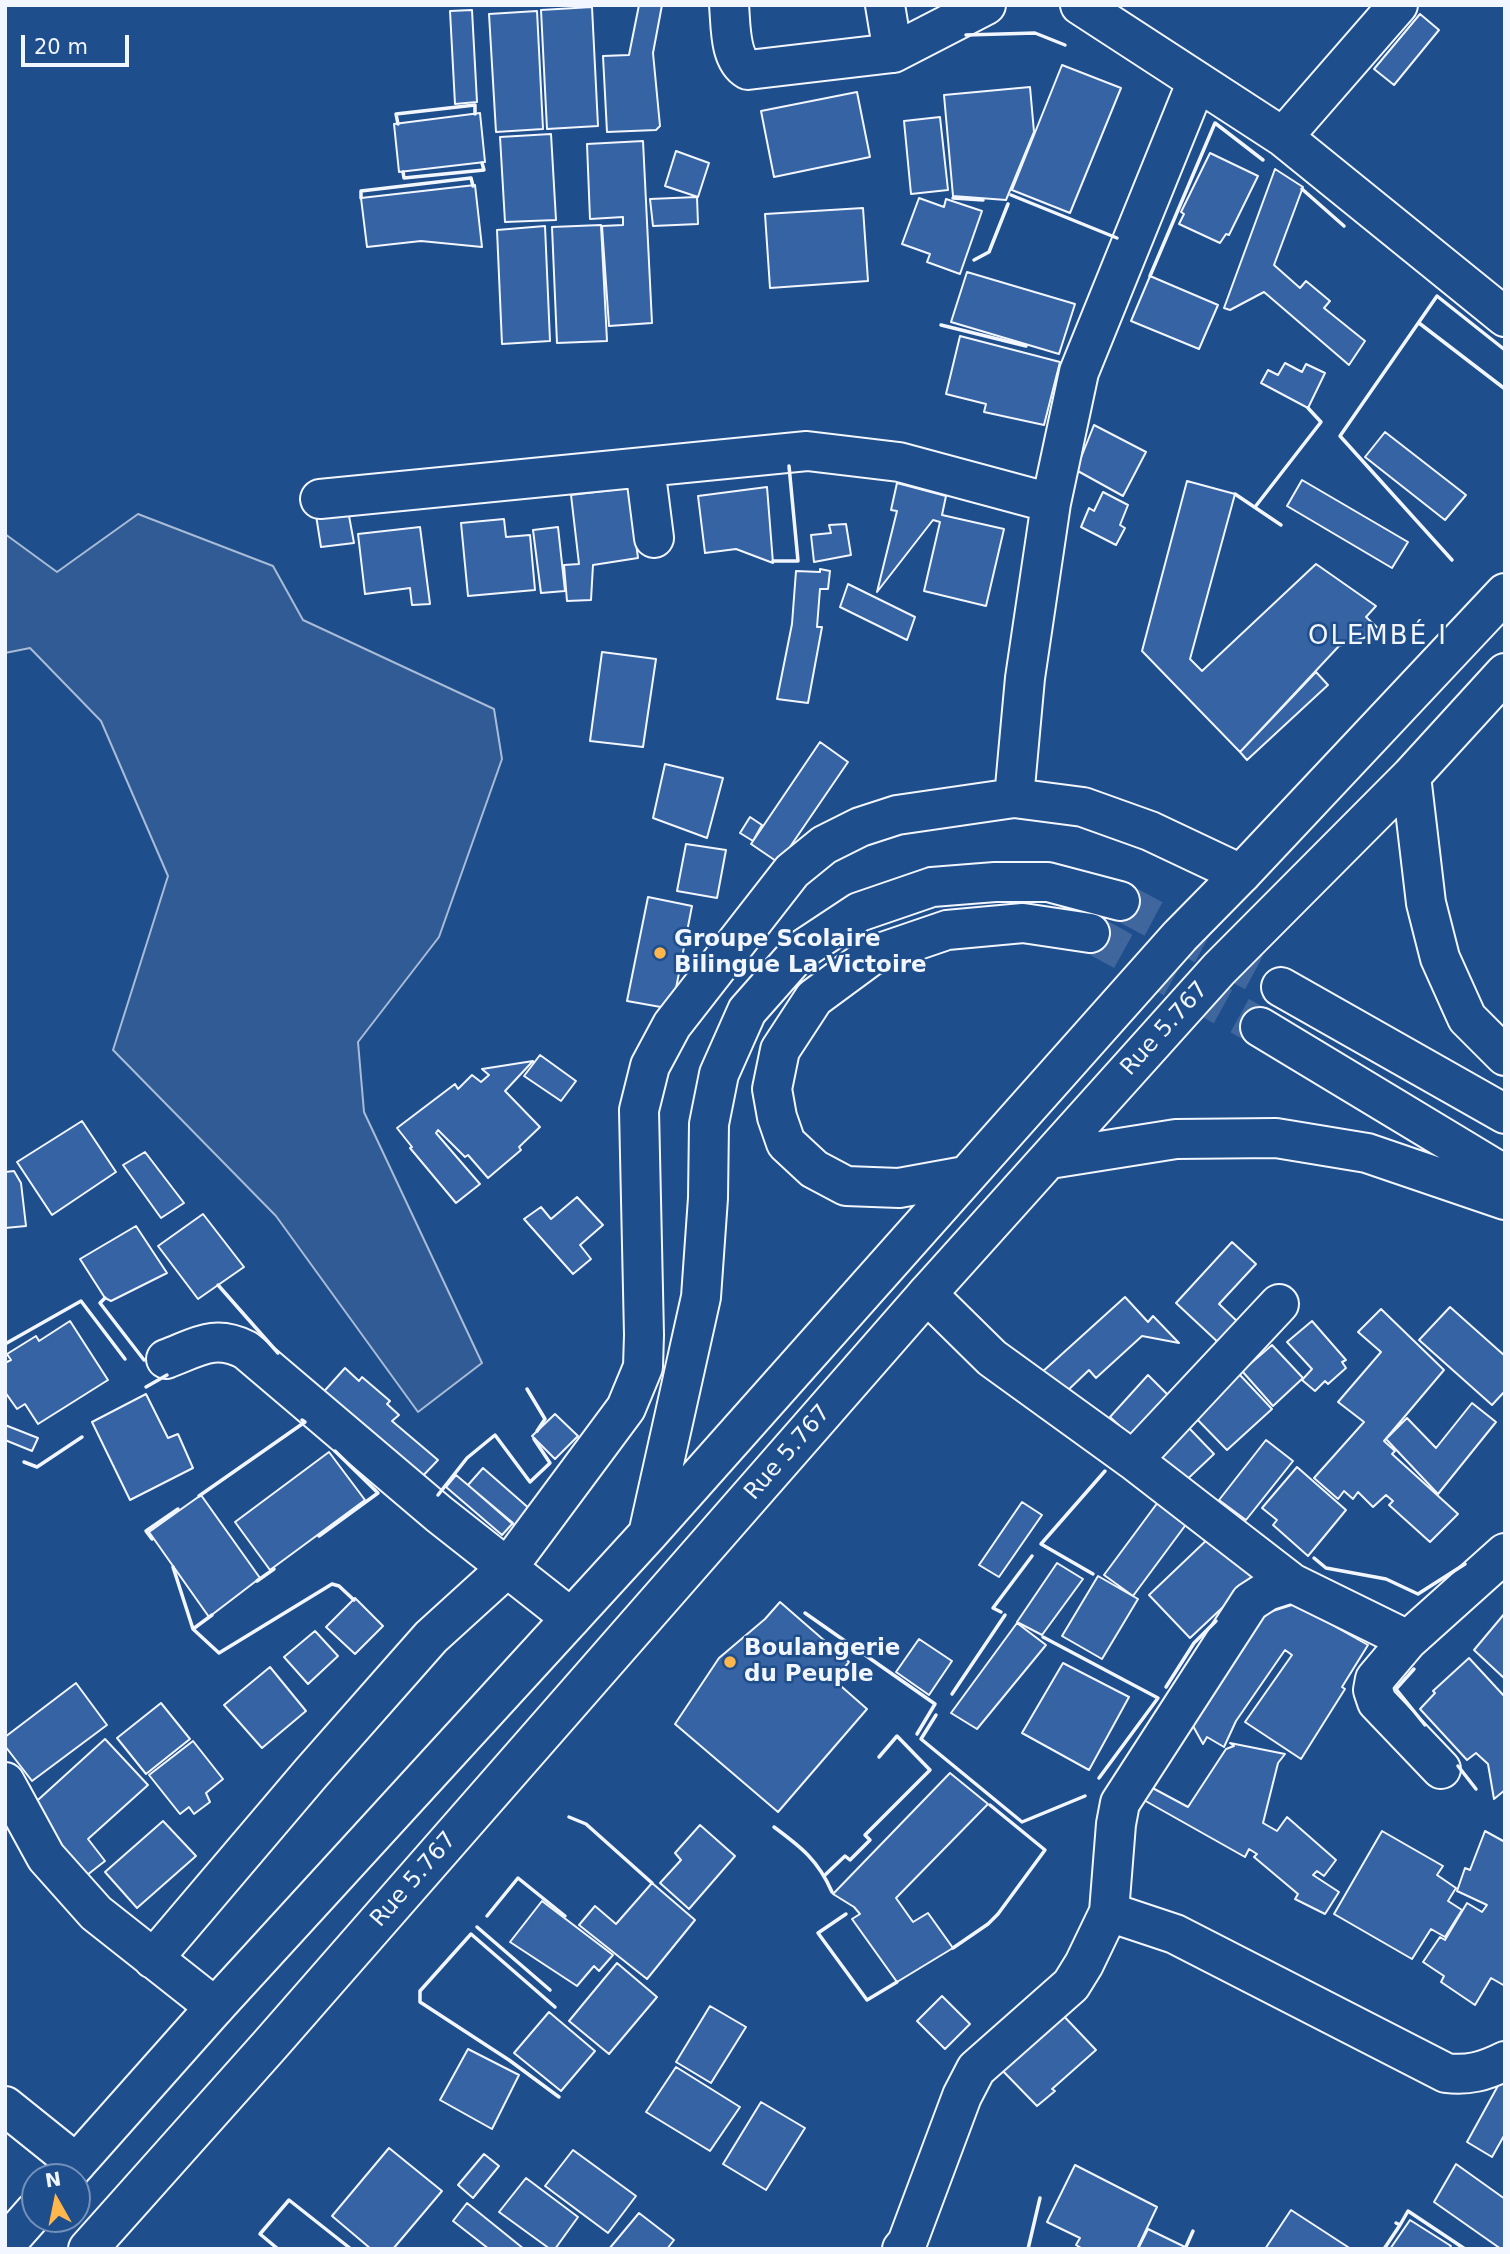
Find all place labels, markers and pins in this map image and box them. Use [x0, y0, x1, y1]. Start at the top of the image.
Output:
place label: Groupe Scolaire Bilingue La Victoire [674, 926, 927, 980]
marker: Groupe Scolaire Bilingue La Victoire [652, 945, 668, 961]
place label: Boulangerie du Peuple [744, 1635, 900, 1689]
marker: Boulangerie du Peuple [722, 1654, 738, 1670]

